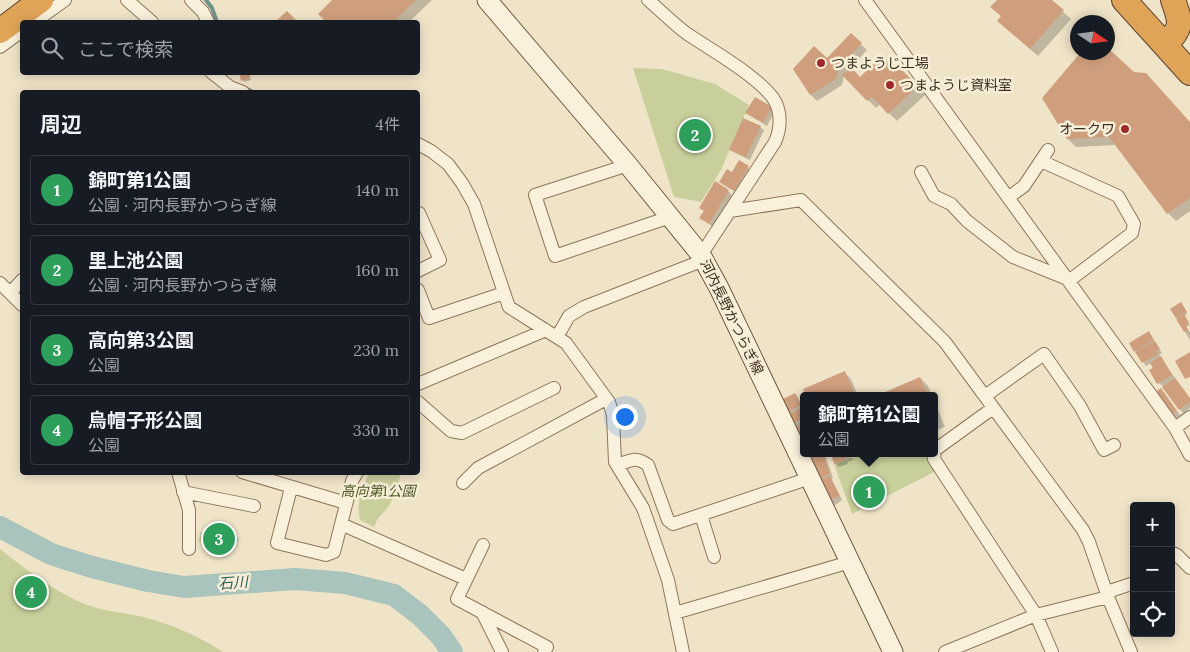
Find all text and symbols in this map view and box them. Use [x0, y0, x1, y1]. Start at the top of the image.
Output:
north arrow [1070, 15, 1115, 60]
search box [20, 20, 420, 75]
icon: search [38, 34, 66, 62]
text: ここで検索 [78, 37, 173, 61]
place label: つまようじ工場 [831, 54, 929, 72]
marker: つまようじ工場 [815, 57, 827, 69]
place label: つまようじ資料室 [900, 76, 1012, 94]
marker: つまようじ資料室 [884, 79, 896, 91]
text: 周辺 [40, 111, 82, 138]
text: 4件 [375, 114, 400, 134]
pin: 2 [679, 116, 711, 154]
place label: オークワ [1059, 120, 1115, 138]
marker: オークワ [1119, 123, 1131, 135]
text: 錦町第1公園 [88, 168, 191, 192]
text: 1 [54, 180, 60, 200]
text: 140 m [356, 180, 399, 200]
text: 公園 · 河内長野かつらぎ線 [88, 195, 276, 215]
text: 里上池公園 [88, 248, 183, 272]
street label: 河内長野かつらぎ線 [696, 256, 768, 378]
text: 2 [53, 260, 61, 280]
text: 160 m [355, 260, 399, 280]
text: 公園 · 河内長野かつらぎ線 [88, 275, 276, 295]
text: 高向第3公園 [88, 328, 194, 352]
text: 3 [53, 340, 61, 360]
text: 230 m [353, 340, 399, 360]
text: 公園 [88, 355, 120, 375]
popup [800, 392, 938, 457]
text: 錦町第1公園 [818, 402, 920, 426]
your location [612, 404, 638, 430]
text: 烏帽子形公園 [88, 408, 202, 432]
text: 4 [53, 420, 61, 440]
text: 330 m [353, 420, 399, 440]
text: 公園 [818, 429, 850, 449]
text: 公園 [88, 435, 120, 455]
pin: 1 [853, 473, 885, 511]
park label: 高向第1公園 [341, 482, 417, 500]
map controls [1130, 502, 1175, 637]
button: + [1130, 502, 1175, 547]
pin: 3 [203, 520, 235, 558]
button: − [1130, 547, 1175, 592]
water label: 石川 [217, 572, 251, 593]
pin: 4 [15, 573, 47, 611]
button: locate [1130, 592, 1175, 637]

